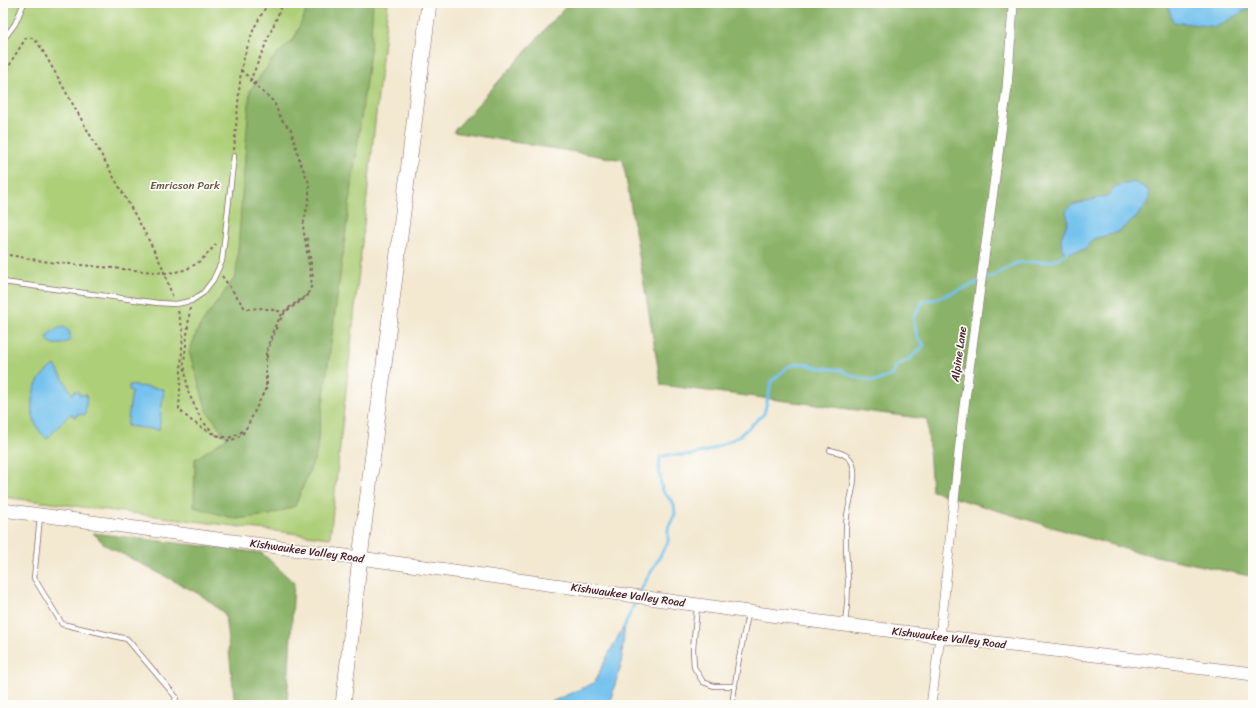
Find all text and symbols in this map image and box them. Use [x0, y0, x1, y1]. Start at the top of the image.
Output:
park label: Emricson Park [150, 176, 220, 195]
street label: Alpine Lane [946, 325, 972, 384]
street label: Kishwaukee Valley Road [249, 534, 366, 569]
street label: Kishwaukee Valley Road [570, 578, 687, 613]
street label: Kishwaukee Valley Road [891, 622, 1008, 655]

